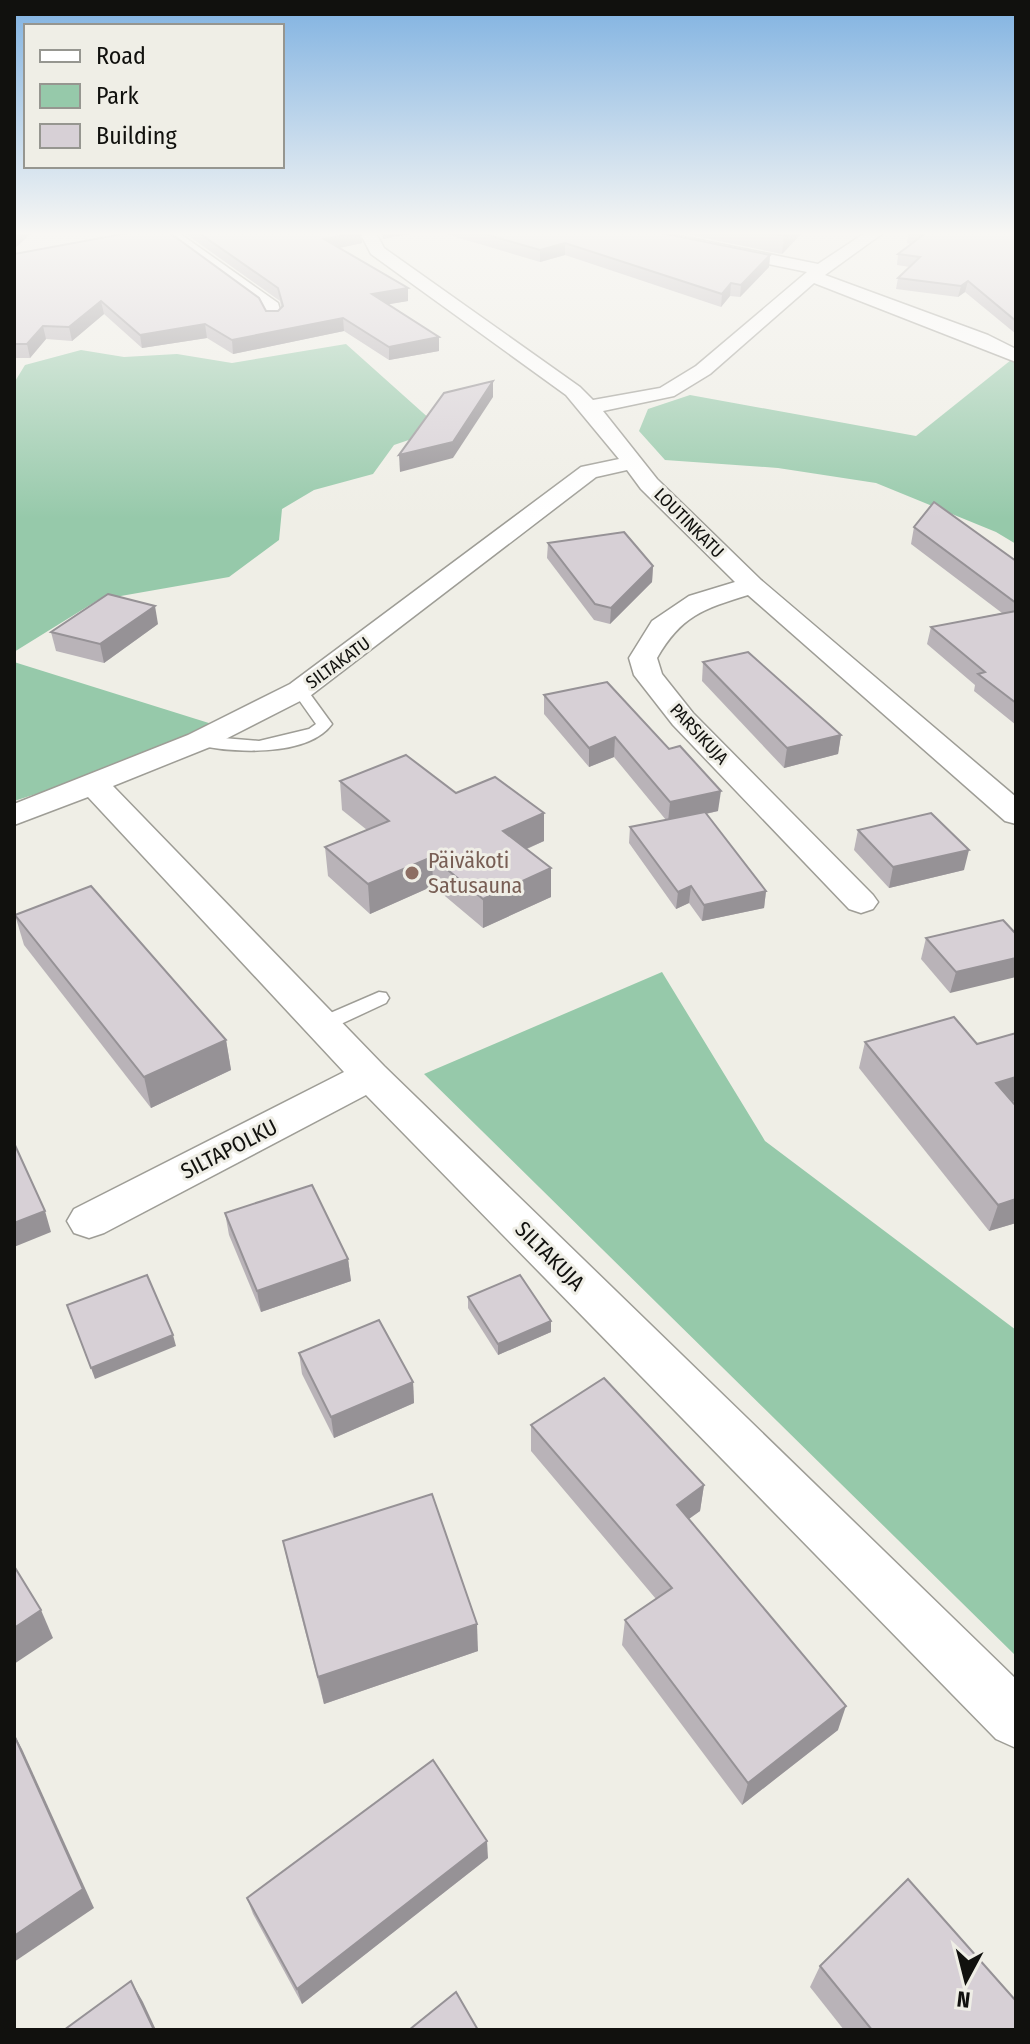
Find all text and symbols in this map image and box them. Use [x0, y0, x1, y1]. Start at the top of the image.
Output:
legend [24, 24, 284, 168]
text: Road [96, 42, 146, 70]
text: Park [96, 82, 139, 110]
text: Building [96, 122, 178, 150]
street label: LOUTINKATU [649, 483, 729, 563]
street label: SILTAKATU [302, 632, 374, 694]
street label: PARSIKUJA [665, 699, 733, 769]
place label: Päiväkoti Satusauna [428, 847, 522, 899]
marker: Päiväkoti Satusauna [403, 864, 421, 882]
street label: SILTAPOLKU [176, 1113, 282, 1185]
street label: SILTAKUJA [510, 1216, 591, 1297]
north arrow [926, 1940, 1006, 2020]
text: N [955, 1985, 972, 2014]

